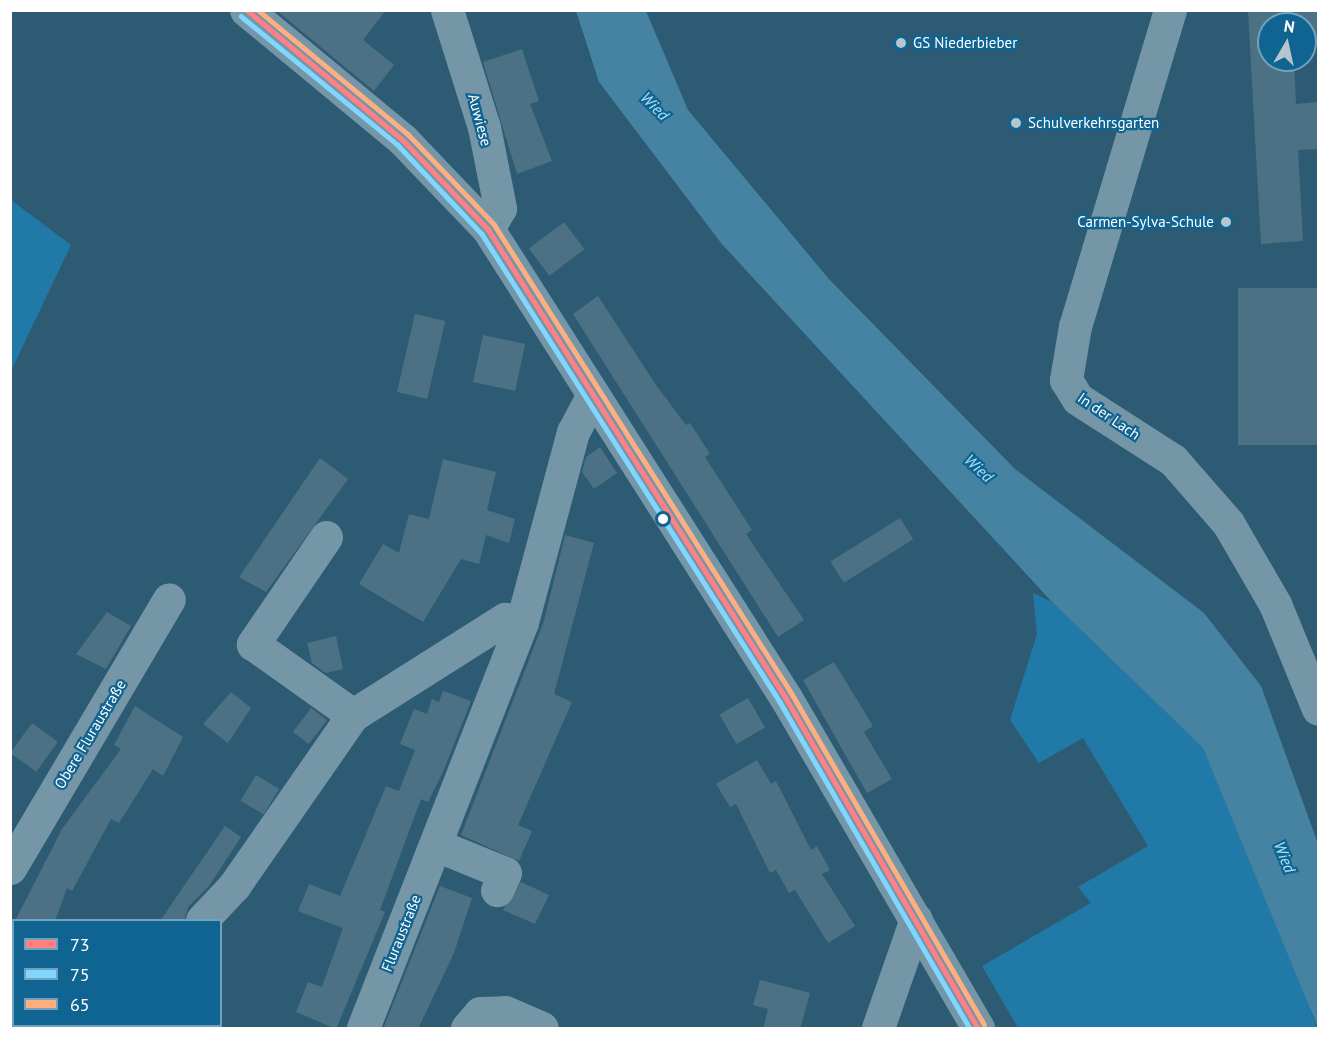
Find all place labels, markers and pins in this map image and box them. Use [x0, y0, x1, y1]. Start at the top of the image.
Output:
place label: GS Niederbieber [913, 34, 1017, 52]
marker: GS Niederbieber [894, 36, 908, 50]
place label: Schulverkehrsgarten [1028, 114, 1159, 132]
marker: Schulverkehrsgarten [1009, 116, 1023, 130]
place label: Carmen-Sylva-Schule [1077, 213, 1214, 231]
marker: Carmen-Sylva-Schule [1219, 215, 1233, 229]
unlabelled marker [657, 513, 669, 525]

